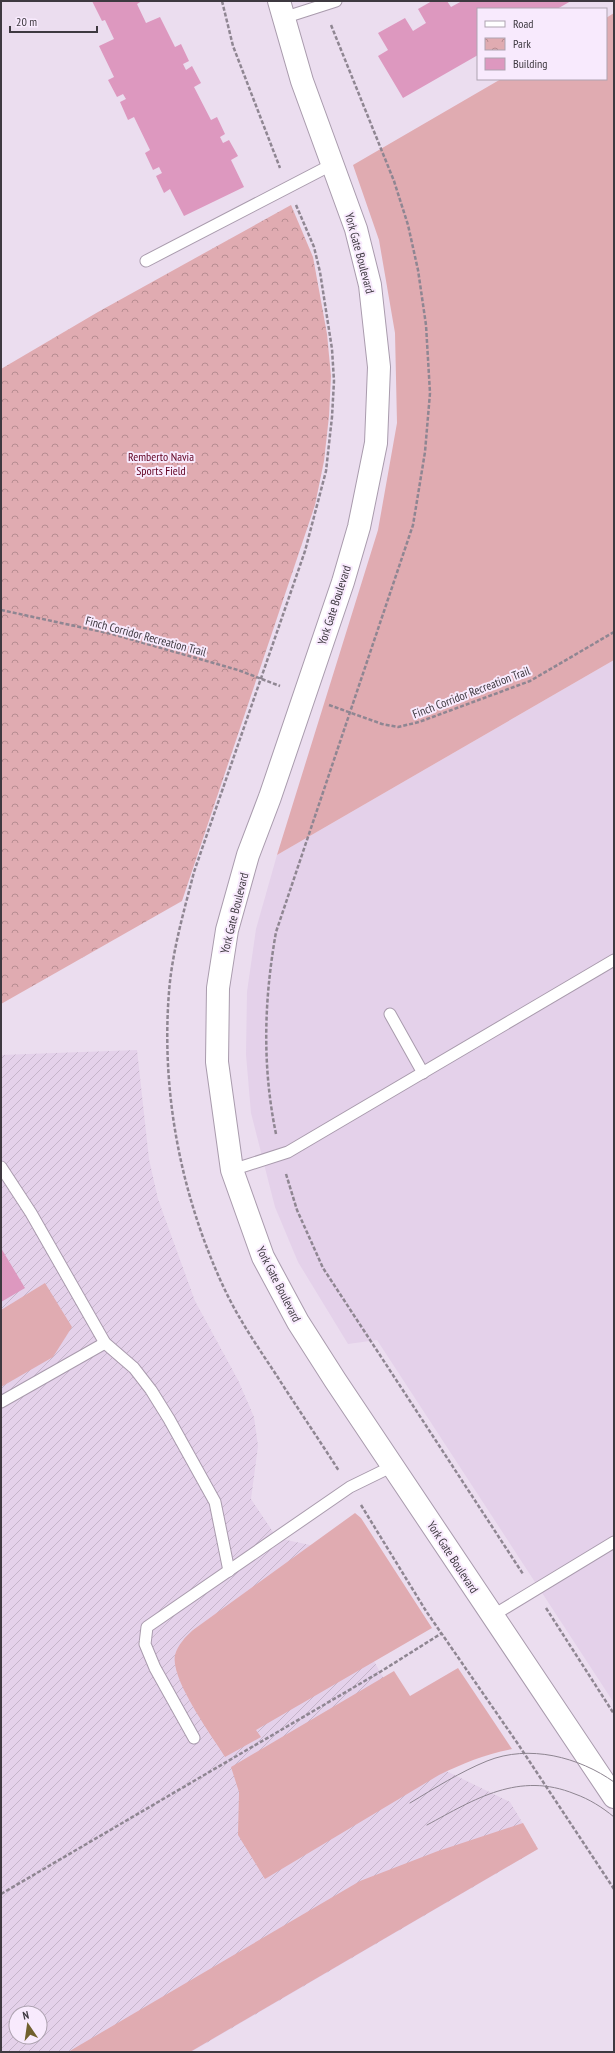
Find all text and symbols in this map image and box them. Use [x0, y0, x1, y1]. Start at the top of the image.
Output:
scale bar [10, 8, 97, 34]
legend [477, 8, 607, 80]
text: 20 m [16, 14, 37, 29]
text: Road [513, 16, 533, 31]
text: Park [513, 36, 531, 51]
text: Building [513, 56, 548, 71]
street label: York Gate Boulevard [342, 211, 378, 295]
park label: Remberto Navia Sports Field [128, 449, 194, 478]
street label: York Gate Boulevard [314, 563, 354, 647]
street label: Finch Corridor Recreation Trail [84, 613, 208, 659]
street label: Finch Corridor Recreation Trail [410, 663, 532, 721]
street label: York Gate Boulevard [217, 871, 251, 955]
street label: York Gate Boulevard [253, 1244, 305, 1324]
street label: York Gate Boulevard [424, 1518, 482, 1596]
north arrow [8, 2005, 48, 2045]
text: N [21, 2008, 30, 2023]

